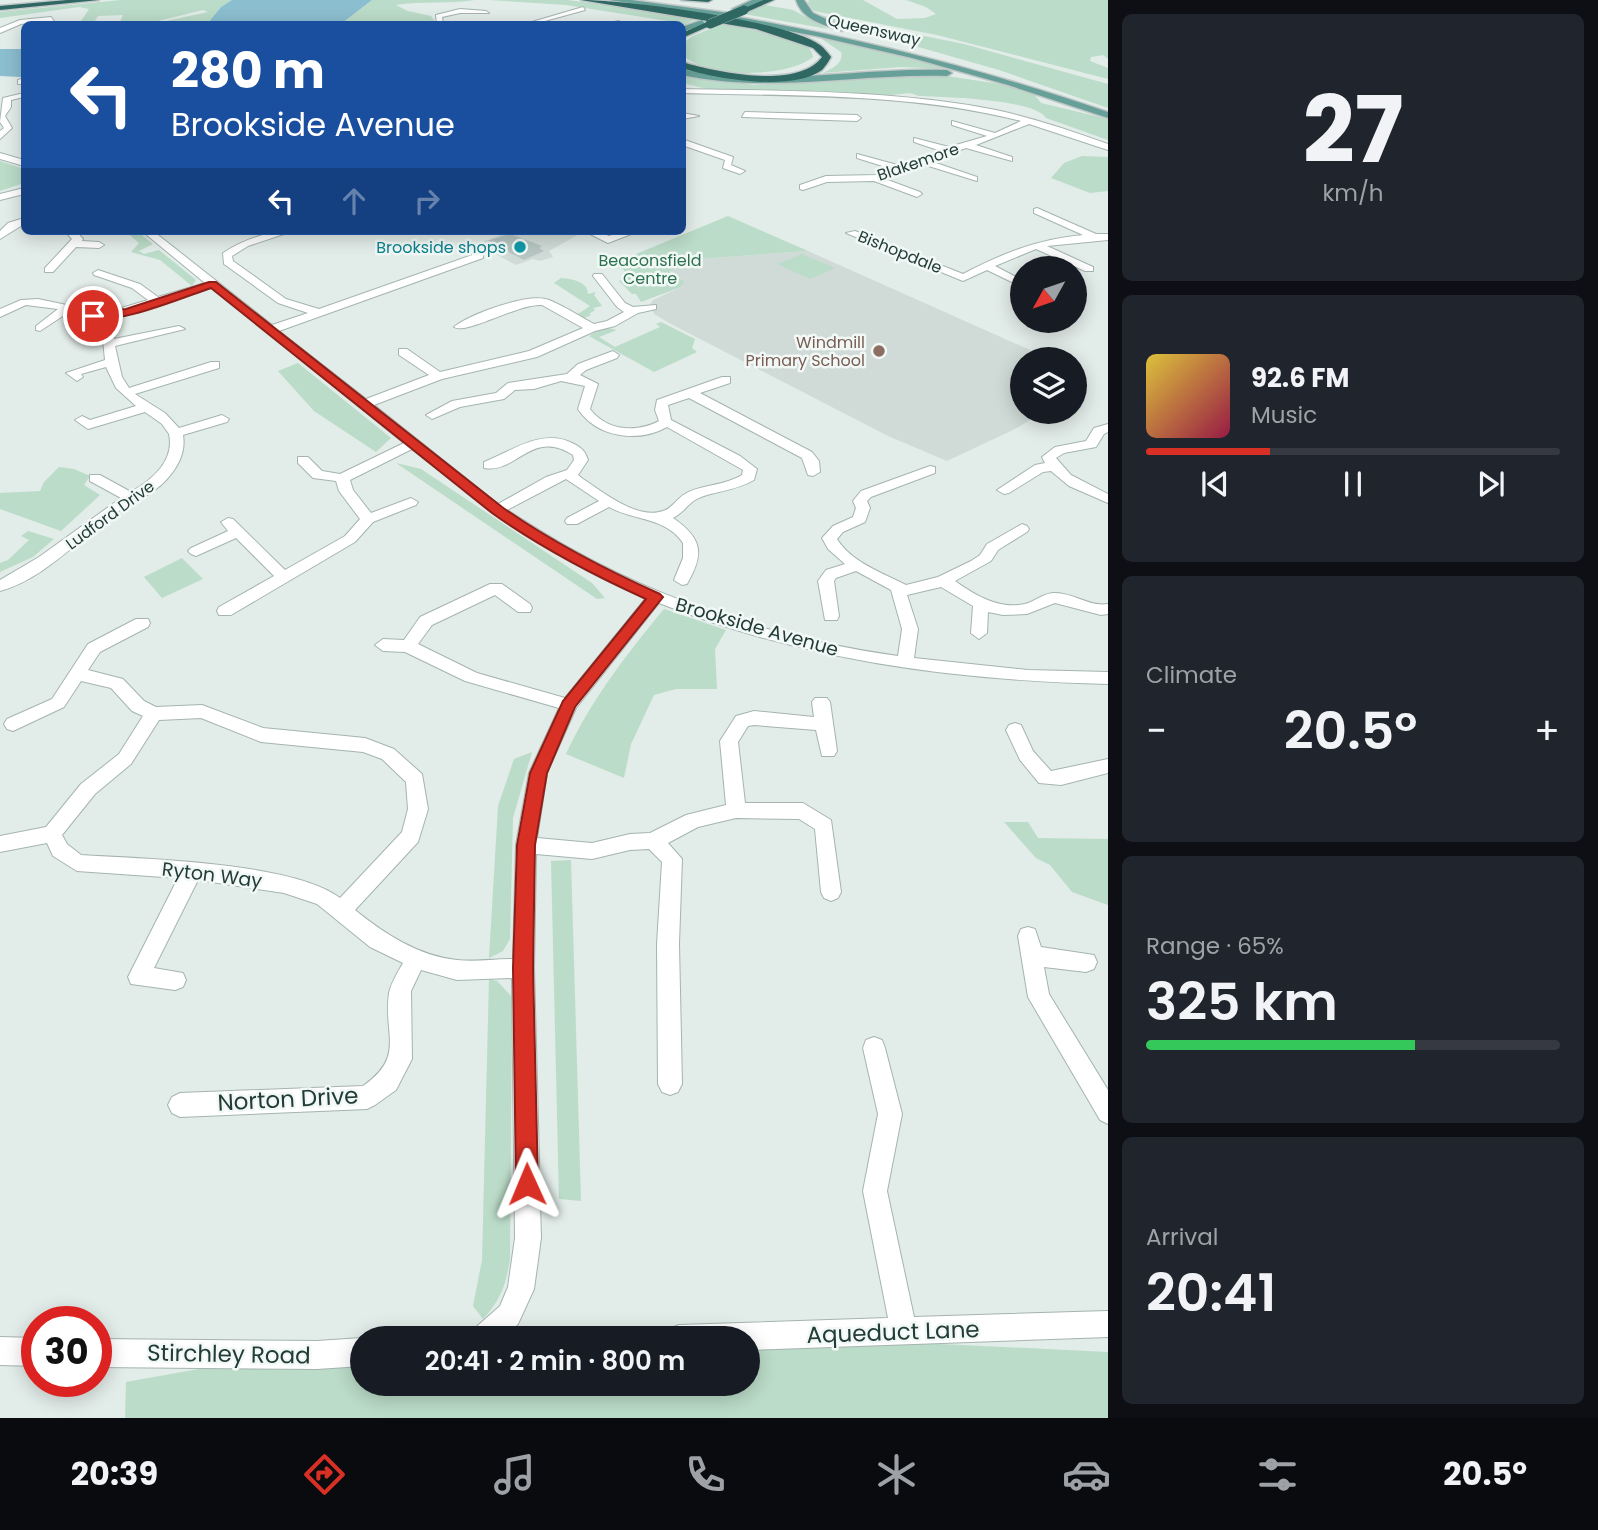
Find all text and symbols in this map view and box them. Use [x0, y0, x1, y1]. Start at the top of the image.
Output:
street label: Queensway [826, 8, 922, 52]
text: 280 m [171, 37, 325, 105]
icon: left [56, 49, 147, 140]
text: 27 [1303, 66, 1403, 194]
text: Brookside Avenue [171, 102, 455, 147]
street label: Blakemore [874, 137, 962, 187]
text: km/h [1322, 177, 1384, 209]
icon: left [262, 182, 300, 220]
icon: ahead [335, 182, 373, 220]
icon: right [408, 182, 446, 220]
street label: Bishopdale [854, 225, 946, 279]
place label: Brookside shops [376, 236, 506, 259]
marker: Brookside shops [512, 239, 528, 255]
park label: Beaconsfield Centre [599, 249, 701, 290]
north arrow [1010, 256, 1087, 332]
map controls [1010, 256, 1087, 424]
pin [63, 286, 123, 346]
icon: arrive [74, 297, 112, 335]
place label: Windmill Primary School [746, 331, 865, 372]
marker: Windmill Primary School [871, 343, 887, 359]
button: layers [1010, 347, 1087, 424]
text: 92.6 FM [1251, 360, 1349, 396]
text: Music [1251, 399, 1317, 431]
icon: previous [1196, 465, 1234, 503]
icon: pause [1334, 465, 1372, 503]
icon: next [1472, 465, 1510, 503]
street label: Ludford Drive [61, 475, 159, 555]
street label: Brookside Avenue [672, 591, 842, 663]
text: Climate [1146, 659, 1237, 691]
text: 20.5° [1284, 694, 1417, 767]
text: − [1146, 704, 1167, 757]
text: + [1534, 704, 1560, 757]
street label: Ryton Way [160, 855, 264, 895]
text: Range · 65% [1146, 930, 1284, 962]
text: 325 km [1146, 965, 1338, 1038]
street label: Norton Drive [217, 1079, 359, 1119]
position arrow [490, 1147, 564, 1221]
text: Arrival [1146, 1221, 1218, 1253]
text: 20:41 [1146, 1256, 1276, 1329]
speed limit sign: 30 [21, 1306, 112, 1397]
street label: Aqueduct Lane [806, 1313, 980, 1351]
street label: Stirchley Road [147, 1337, 311, 1371]
text: 20:41 · 2 min · 800 m [425, 1343, 685, 1379]
icon: directions [300, 1450, 349, 1499]
icon: music [490, 1450, 539, 1499]
icon: phone [681, 1450, 730, 1499]
icon: climate [872, 1450, 921, 1499]
icon: car [1062, 1450, 1111, 1499]
icon: filters [1253, 1450, 1302, 1499]
text: 20:39 [71, 1451, 158, 1496]
text: 20.5° [1443, 1451, 1527, 1496]

